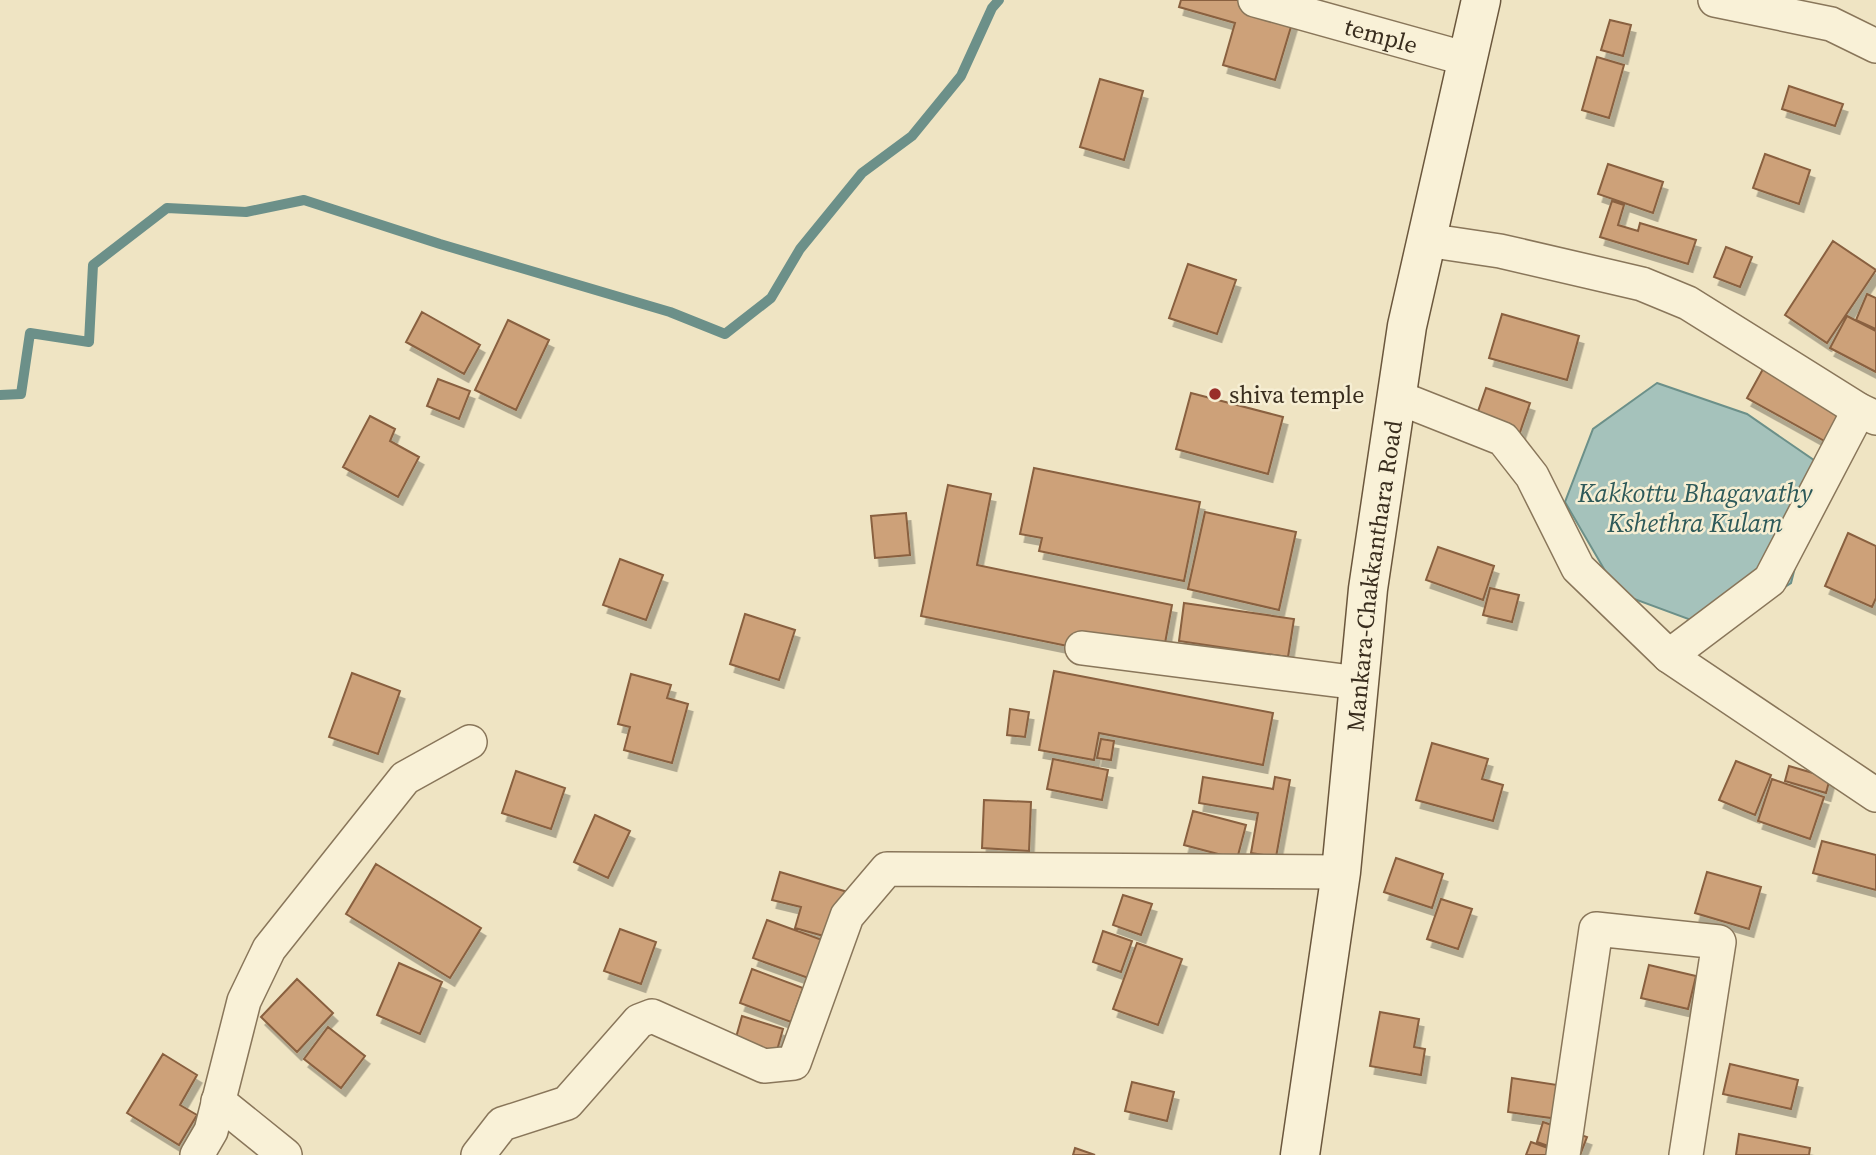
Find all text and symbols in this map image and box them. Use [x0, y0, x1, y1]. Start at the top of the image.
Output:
street label: temple [1341, 9, 1422, 61]
place label: shiva temple [1229, 378, 1364, 411]
marker: shiva temple [1207, 386, 1223, 402]
street label: Mankara-Chakkanthara Road [1338, 417, 1409, 733]
water label: Kakkottu Bhagavathy Kshethra Kulam [1577, 475, 1813, 541]

